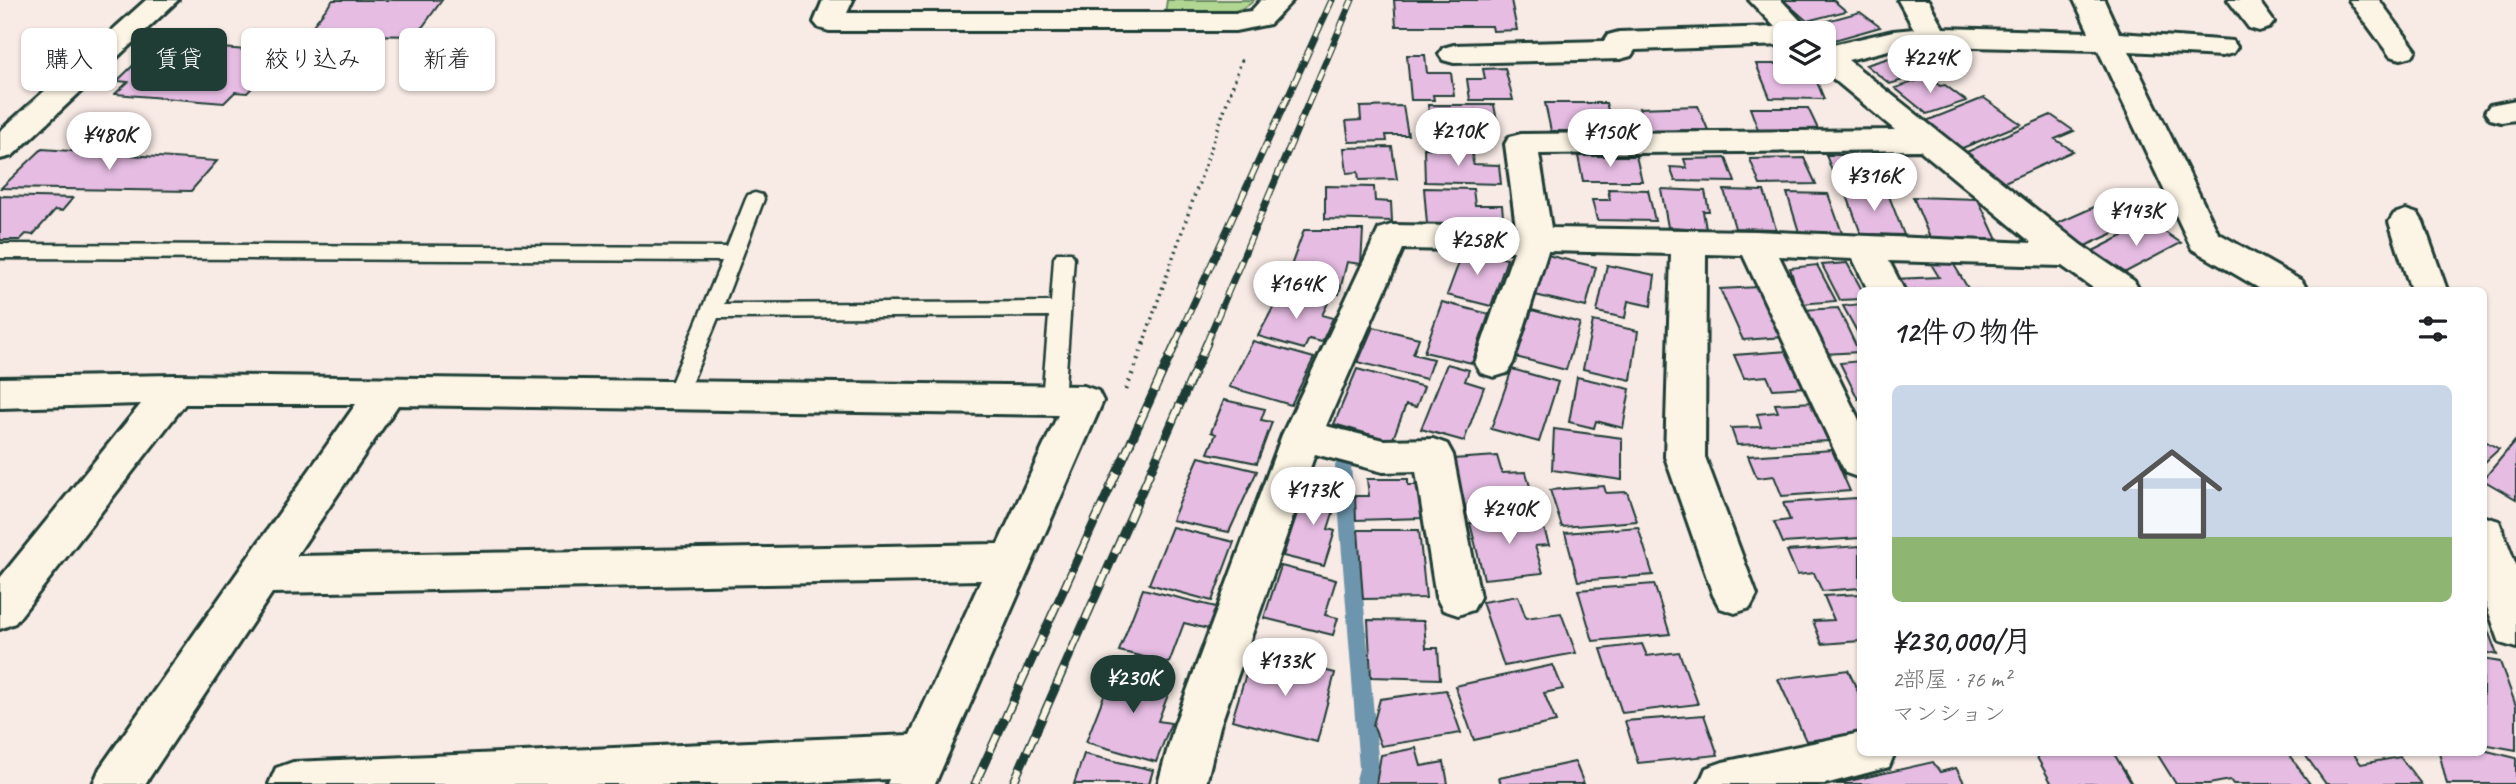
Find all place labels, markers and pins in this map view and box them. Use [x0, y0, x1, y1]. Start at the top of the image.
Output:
pin: ¥224K [1881, 36, 1979, 95]
pin: ¥210K [1409, 108, 1507, 168]
pin: ¥150K [1561, 110, 1659, 169]
pin: ¥480K [60, 113, 158, 172]
pin: ¥316K [1825, 154, 1923, 213]
pin: ¥143K [2087, 188, 2185, 248]
pin: ¥258K [1428, 218, 1526, 277]
pin: ¥164K [1247, 262, 1345, 321]
pin: ¥173K [1264, 468, 1362, 527]
pin: ¥240K [1460, 486, 1558, 546]
pin: ¥133K [1236, 638, 1334, 698]
pin: ¥230K [1084, 656, 1182, 715]

